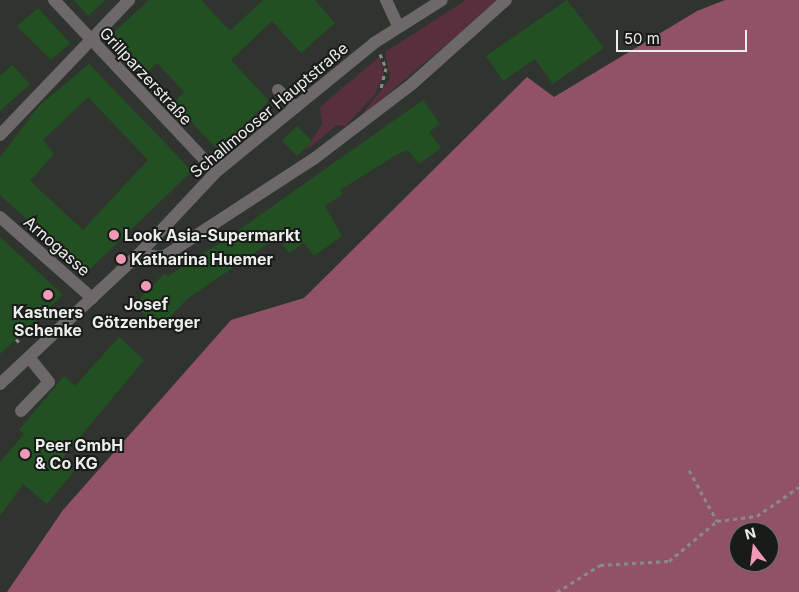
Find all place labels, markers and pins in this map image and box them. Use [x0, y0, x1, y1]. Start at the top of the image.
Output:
place label: Look Asia-Supermarkt [124, 225, 300, 245]
marker: Look Asia-Supermarkt [108, 229, 120, 241]
place label: Katharina Huemer [131, 249, 273, 269]
marker: Katharina Huemer [115, 253, 127, 265]
marker: Josef Götzenberger [140, 280, 152, 292]
marker: Kastners Schenke [42, 289, 54, 301]
place label: Josef Götzenberger [92, 294, 200, 332]
place label: Kastners Schenke [13, 302, 83, 340]
place label: Peer GmbH & Co KG [35, 435, 123, 473]
marker: Peer GmbH & Co KG [19, 448, 31, 460]

